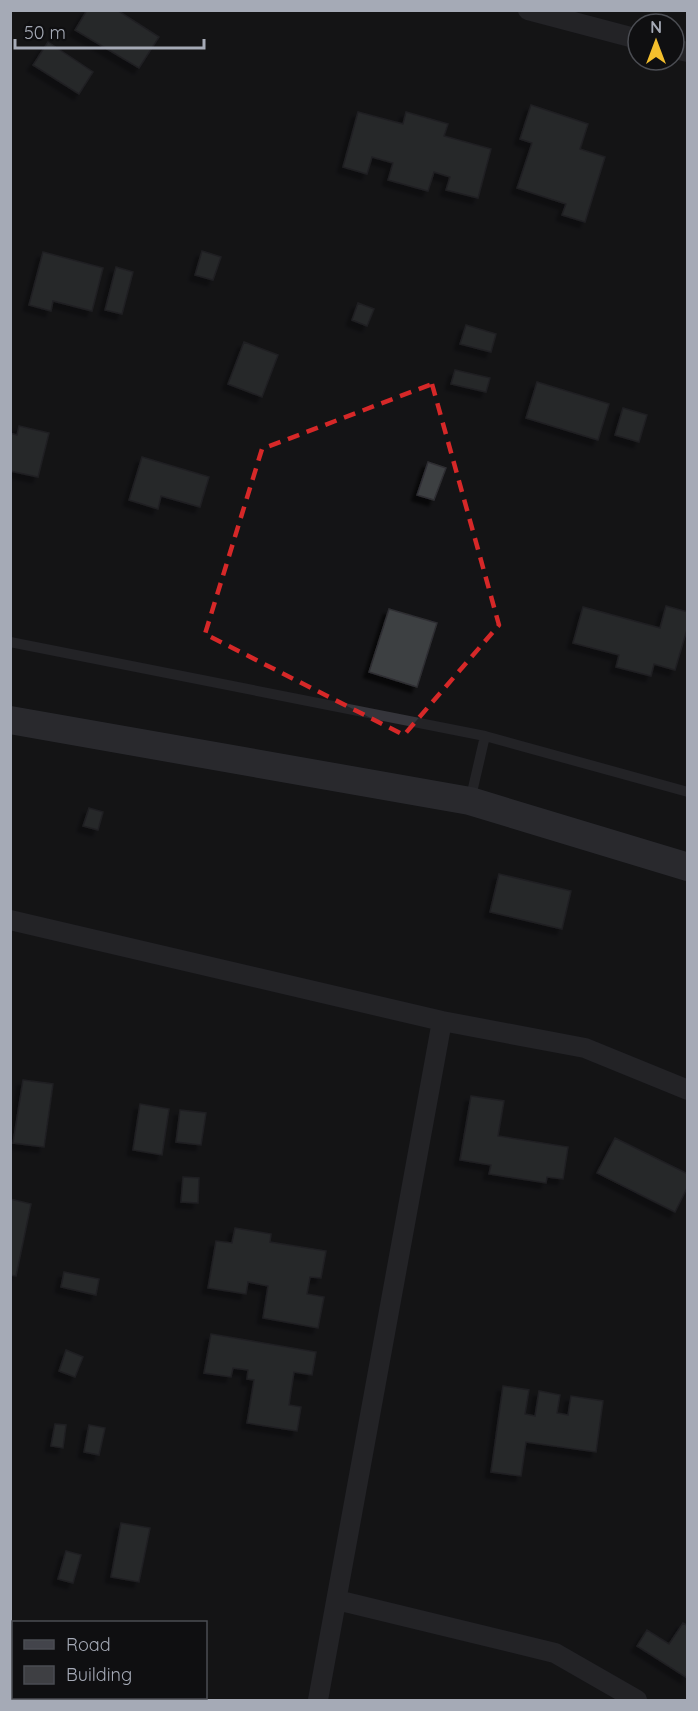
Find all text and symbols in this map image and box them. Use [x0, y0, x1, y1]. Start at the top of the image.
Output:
scale bar [15, 12, 204, 50]
north arrow [626, 12, 686, 72]
text: N [650, 17, 662, 37]
text: 50 m [24, 21, 66, 44]
legend [12, 1621, 207, 1699]
text: Road [66, 1633, 111, 1656]
text: Building [66, 1663, 132, 1686]

